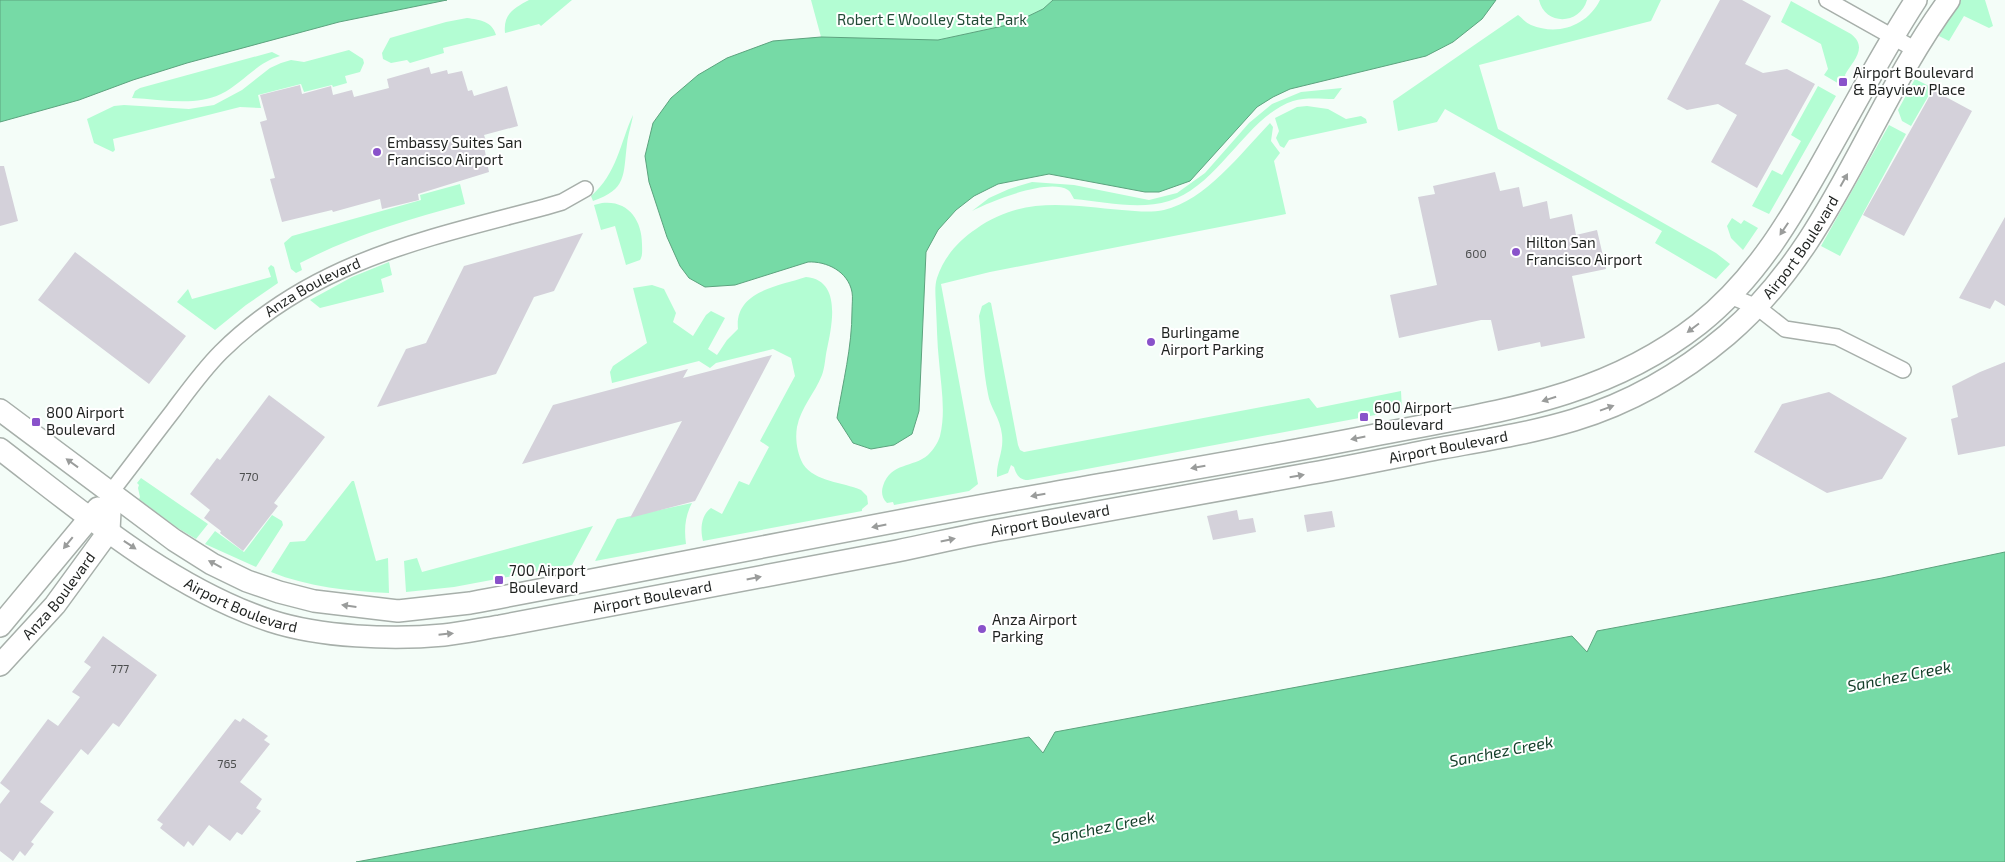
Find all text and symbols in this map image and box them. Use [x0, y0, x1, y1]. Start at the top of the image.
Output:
park label: Robert E Woolley State Park [837, 10, 1027, 28]
place label: Airport Boulevard & Bayview Place [1853, 63, 1974, 98]
marker: Airport Boulevard & Bayview Place [1837, 76, 1849, 88]
place label: Embassy Suites San Francisco Airport [387, 133, 522, 168]
marker: Embassy Suites San Francisco Airport [371, 146, 383, 158]
one-way arrow [1839, 174, 1848, 187]
street label: Airport Boulevard [1758, 192, 1842, 302]
one-way arrow [1779, 222, 1789, 235]
place label: Hilton San Francisco Airport [1526, 233, 1642, 268]
house number: 600 [1465, 246, 1487, 260]
marker: Hilton San Francisco Airport [1510, 246, 1522, 258]
street label: Anza Boulevard [261, 253, 363, 320]
place label: Burlingame Airport Parking [1161, 323, 1264, 358]
one-way arrow [1687, 323, 1700, 333]
marker: Burlingame Airport Parking [1145, 336, 1157, 348]
one-way arrow [1541, 396, 1556, 404]
place label: 600 Airport Boulevard [1374, 398, 1452, 433]
place label: 800 Airport Boulevard [46, 403, 124, 438]
one-way arrow [1599, 404, 1614, 411]
marker: 600 Airport Boulevard [1358, 411, 1370, 423]
marker: 800 Airport Boulevard [30, 416, 42, 428]
street label: Airport Boulevard [1387, 426, 1509, 466]
one-way arrow [1350, 435, 1366, 443]
one-way arrow [65, 458, 78, 468]
one-way arrow [1190, 463, 1206, 471]
house number: 770 [239, 469, 259, 483]
one-way arrow [1289, 472, 1304, 480]
one-way arrow [1030, 492, 1046, 500]
street label: Airport Boulevard [989, 500, 1111, 539]
one-way arrow [870, 522, 886, 530]
one-way arrow [62, 536, 73, 549]
one-way arrow [940, 536, 956, 544]
one-way arrow [123, 540, 137, 550]
street label: Anza Boulevard [18, 548, 99, 643]
one-way arrow [208, 560, 221, 569]
place label: 700 Airport Boulevard [509, 561, 586, 596]
street label: Airport Boulevard [182, 573, 299, 636]
marker: 700 Airport Boulevard [493, 574, 505, 586]
one-way arrow [746, 574, 761, 582]
street label: Airport Boulevard [591, 576, 713, 616]
one-way arrow [341, 602, 357, 610]
place label: Anza Airport Parking [992, 610, 1077, 645]
marker: Anza Airport Parking [976, 623, 988, 635]
one-way arrow [438, 630, 454, 638]
water label: Sanchez Creek [1845, 656, 1952, 695]
house number: 777 [111, 661, 129, 675]
water label: Sanchez Creek [1447, 731, 1554, 770]
house number: 765 [217, 756, 237, 770]
water label: Sanchez Creek [1049, 806, 1156, 847]

